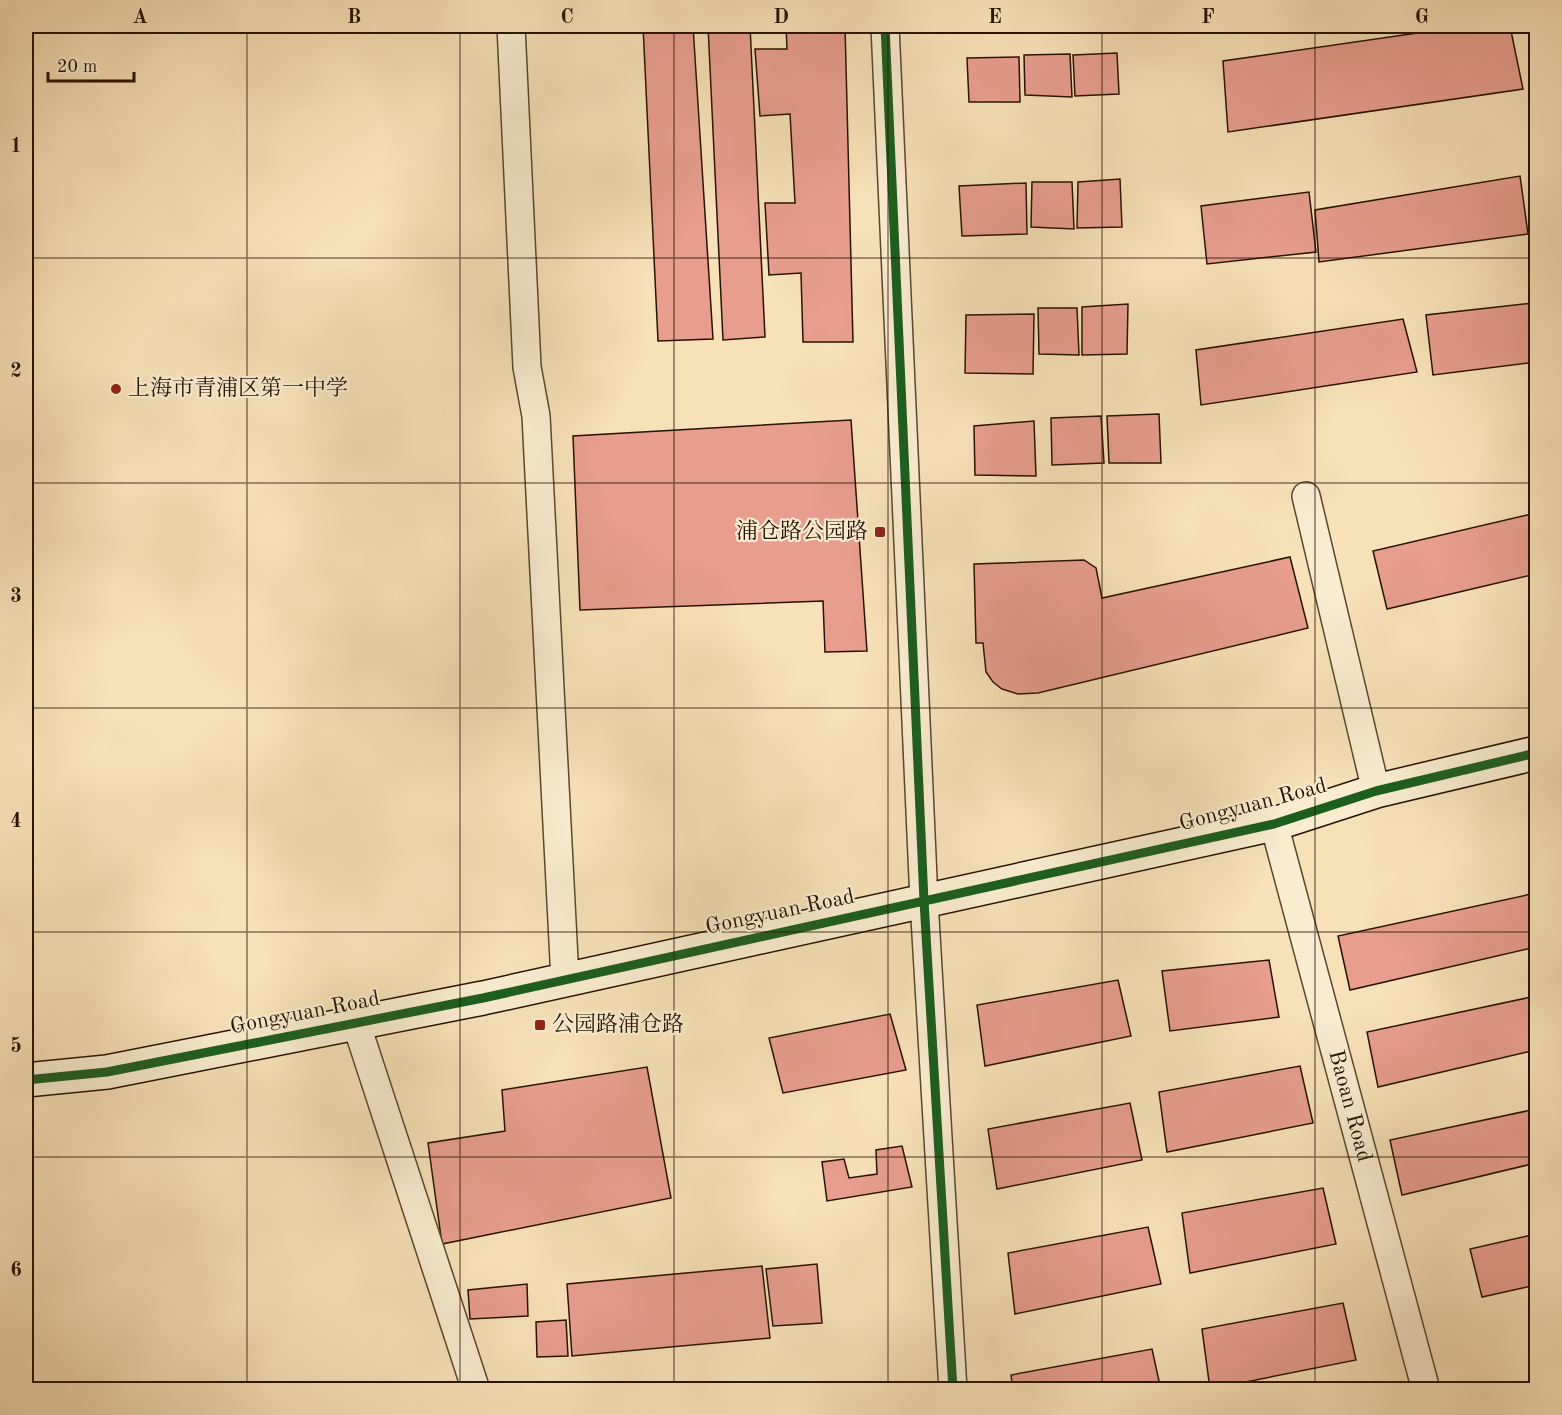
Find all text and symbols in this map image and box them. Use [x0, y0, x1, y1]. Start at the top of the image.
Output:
text: A [132, 8, 148, 28]
text: B [347, 8, 361, 28]
text: C [560, 8, 574, 28]
text: D [773, 8, 789, 28]
text: E [988, 8, 1002, 28]
text: F [1201, 8, 1215, 28]
text: G [1415, 8, 1429, 28]
scale bar [48, 45, 134, 83]
text: 20 m [57, 58, 97, 76]
text: 1 [10, 137, 22, 157]
text: 2 [10, 362, 22, 382]
place label: 上海市青浦区第一中学 [128, 376, 348, 400]
marker: 上海市青浦区第一中学 [109, 382, 123, 396]
place label: 浦仓路公园路 [736, 519, 868, 543]
marker: 浦仓路公园路 [873, 525, 887, 539]
text: 3 [10, 587, 22, 607]
street label: Gongyuan Road [1177, 775, 1329, 835]
text: 4 [10, 812, 22, 832]
street label: Gongyuan Road [703, 885, 857, 939]
street label: Gongyuan Road [228, 988, 382, 1038]
place label: 公园路浦仓路 [552, 1012, 684, 1036]
marker: 公园路浦仓路 [533, 1018, 547, 1032]
text: 5 [10, 1036, 22, 1057]
street label: Baoan Road [1324, 1048, 1375, 1164]
text: 6 [10, 1261, 22, 1281]

